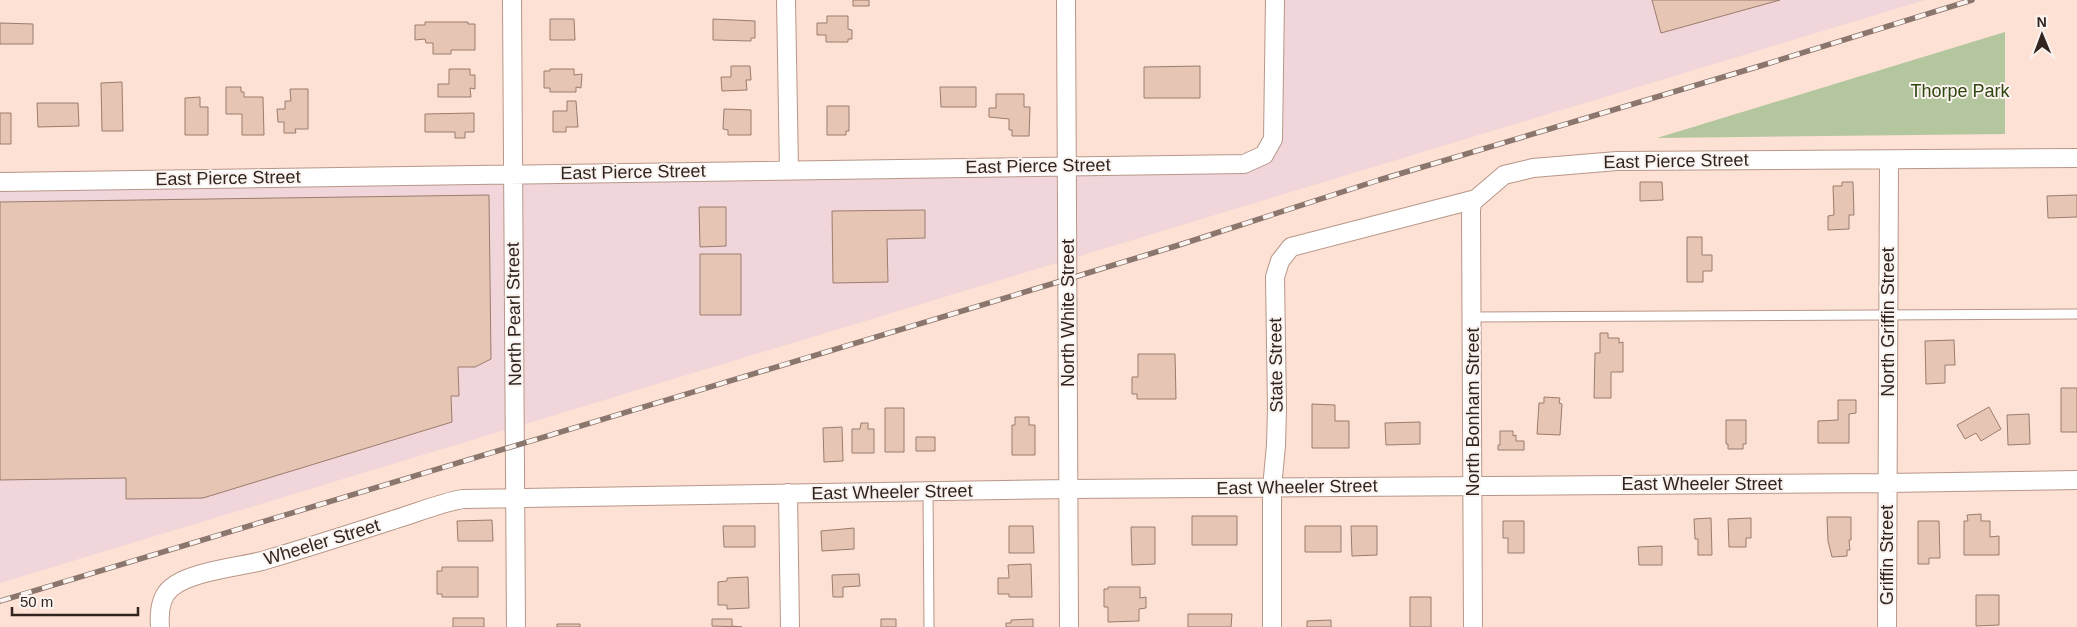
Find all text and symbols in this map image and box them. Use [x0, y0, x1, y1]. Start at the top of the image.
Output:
north arrow [2017, 10, 2067, 60]
text: N [2037, 14, 2047, 30]
park label: Thorpe Park [1910, 81, 2011, 101]
street label: East Pierce Street [1603, 150, 1749, 172]
street label: East Pierce Street [965, 155, 1111, 177]
street label: East Pierce Street [560, 161, 706, 183]
street label: East Pierce Street [155, 167, 301, 189]
street label: North White Street [1058, 239, 1078, 387]
street label: North Pearl Street [503, 242, 525, 386]
street label: North Griffin Street [1878, 247, 1898, 397]
street label: State Street [1265, 317, 1287, 413]
street label: North Bonham Street [1463, 327, 1483, 497]
street label: East Wheeler Street [1621, 474, 1783, 494]
street label: East Wheeler Street [1216, 476, 1378, 498]
street label: East Wheeler Street [811, 481, 973, 503]
street label: Griffin Street [1877, 505, 1897, 605]
street label: Wheeler Street [262, 515, 382, 569]
scale bar [12, 584, 139, 616]
text: 50 m [20, 593, 53, 610]

